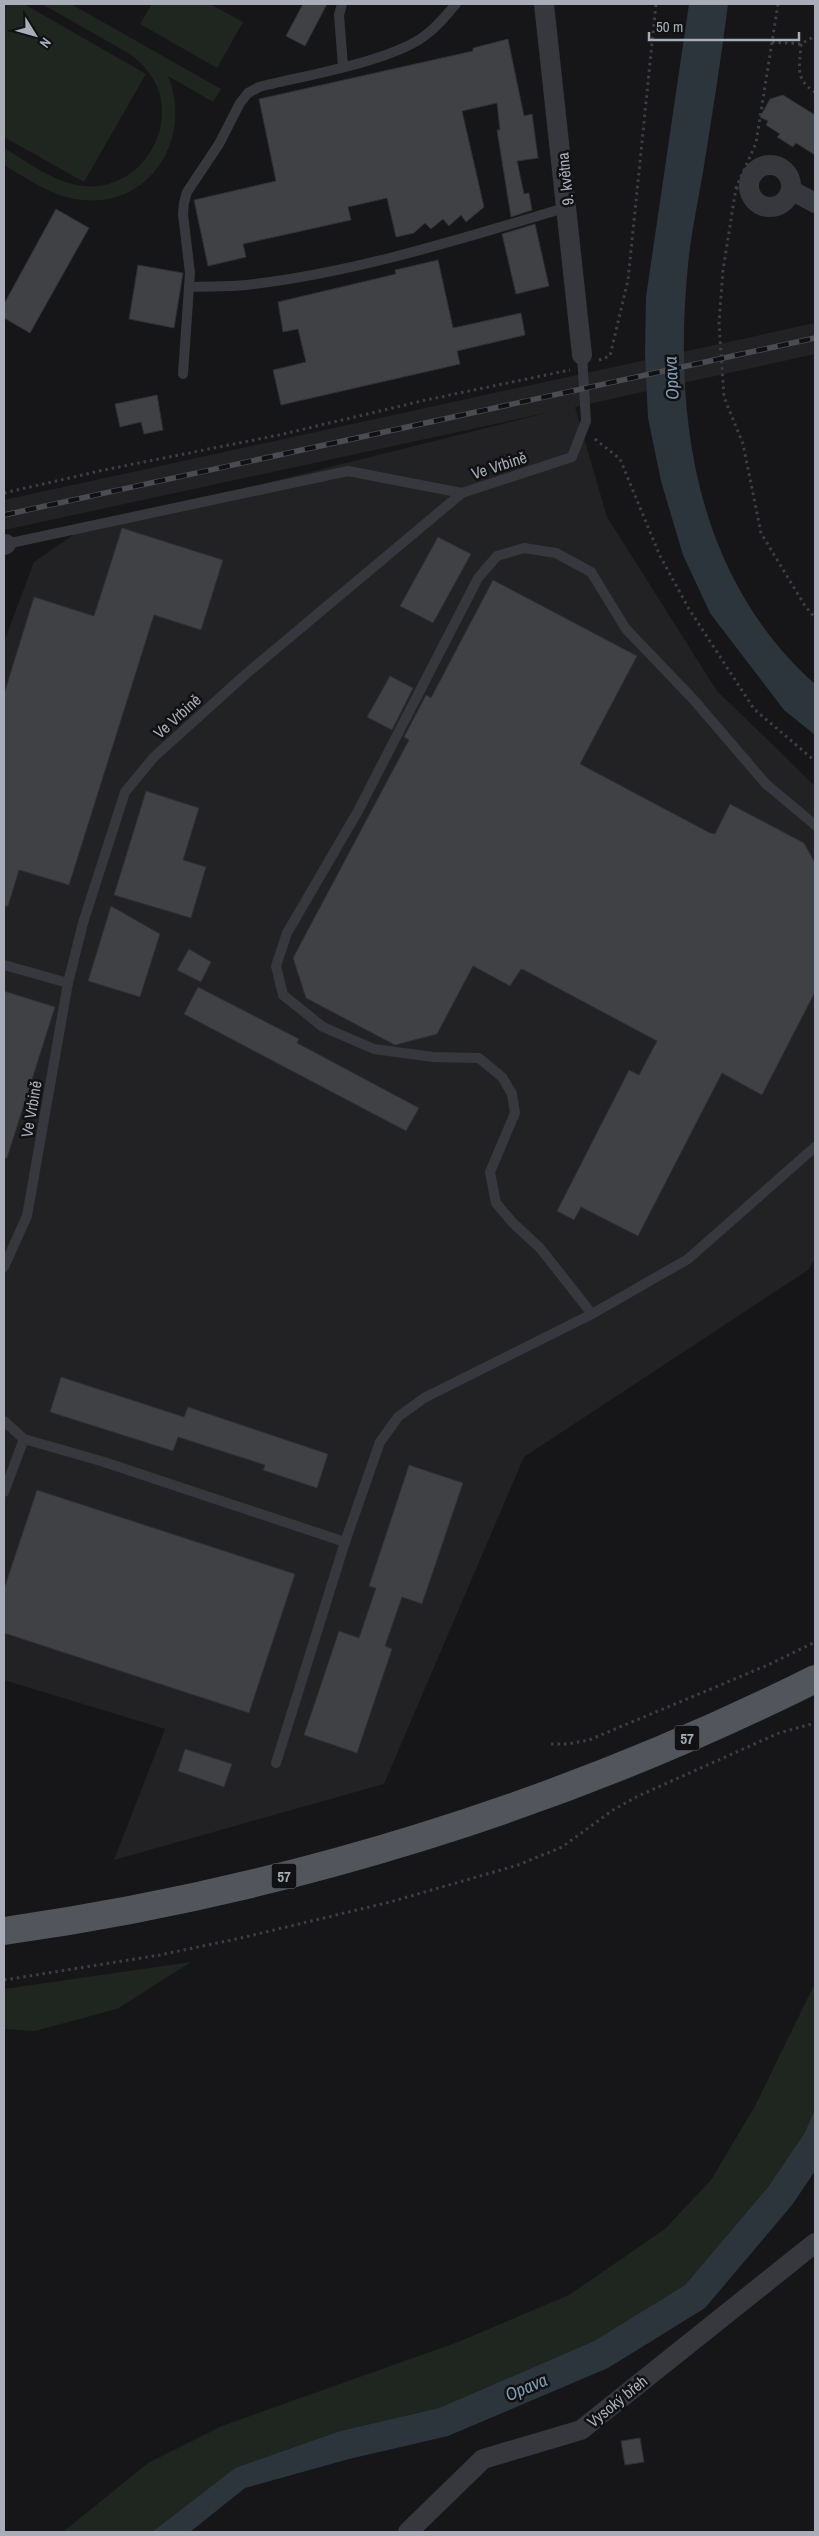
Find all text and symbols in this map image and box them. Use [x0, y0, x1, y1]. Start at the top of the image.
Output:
north arrow [10, 10, 60, 60]
scale bar [649, 10, 799, 42]
text: 50 m [656, 16, 683, 37]
text: N [36, 34, 55, 52]
street label: 9. května [551, 151, 579, 207]
water label: Opava [657, 356, 685, 400]
street label: Ve Vrbině [468, 446, 530, 484]
street label: Ve Vrbině [148, 689, 206, 743]
street label: Ve Vrbině [15, 1079, 47, 1139]
road number: 57 [674, 1726, 700, 1750]
road number: 57 [272, 1864, 296, 1888]
water label: Opava [501, 2367, 551, 2407]
street label: Vysoký břeh [582, 2370, 652, 2432]

